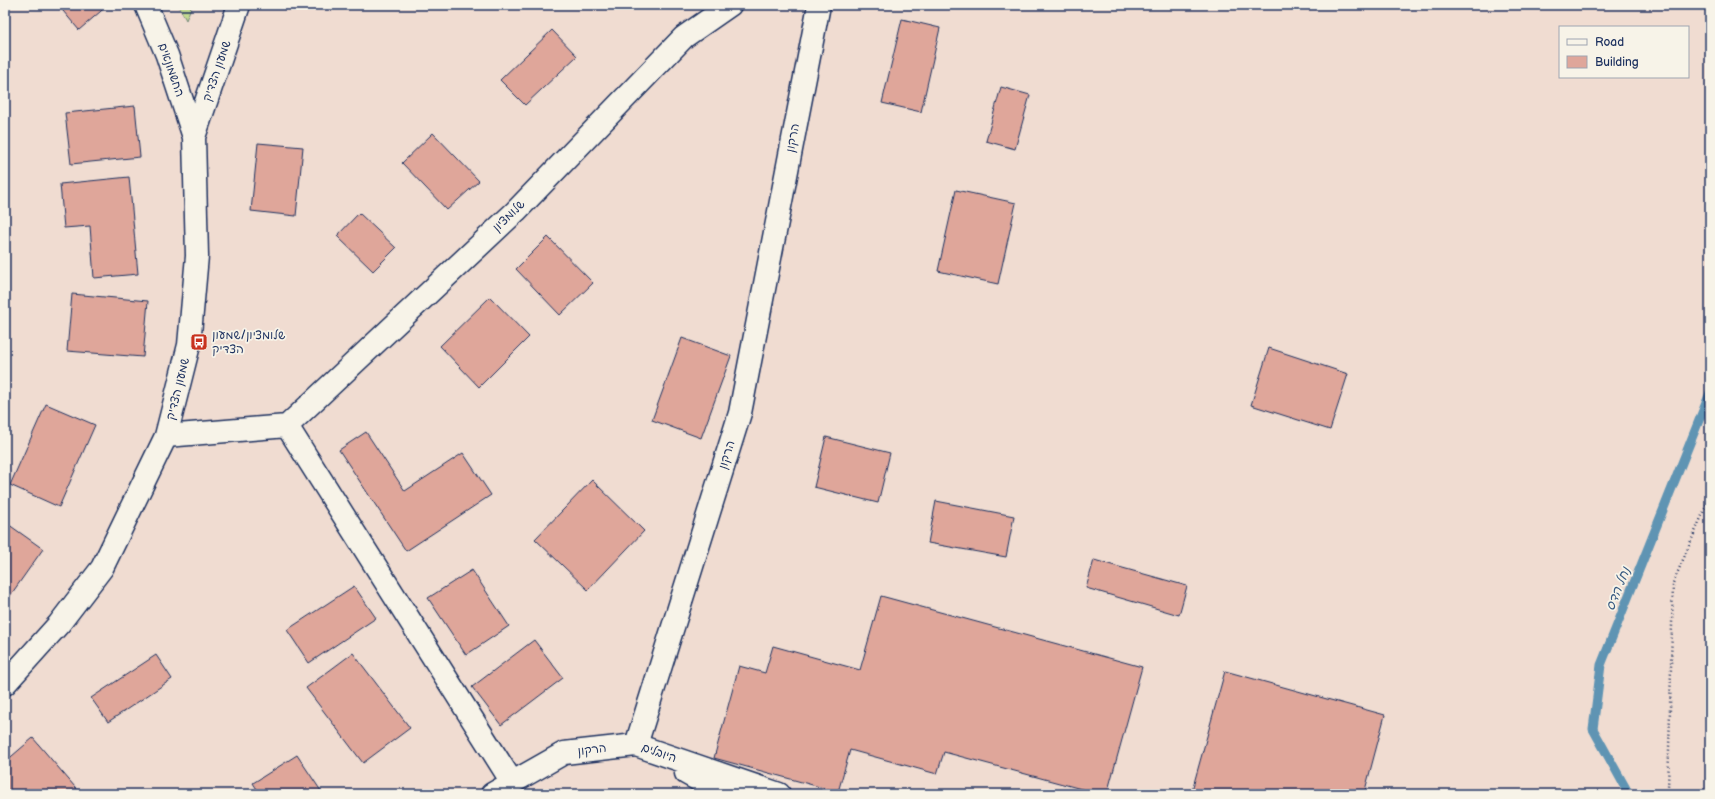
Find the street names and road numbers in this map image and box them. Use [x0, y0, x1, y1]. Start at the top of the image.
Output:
street label: שמעון הצדיק [200, 38, 234, 104]
street label: החשמונאים [155, 41, 187, 99]
street label: הרקון [783, 122, 803, 154]
street label: שלומציון [490, 196, 529, 235]
street label: שמעון הצדיק [163, 356, 193, 422]
street label: הרקון [716, 439, 738, 471]
street label: היובלים [639, 740, 679, 766]
street label: הרקון [577, 741, 607, 759]

